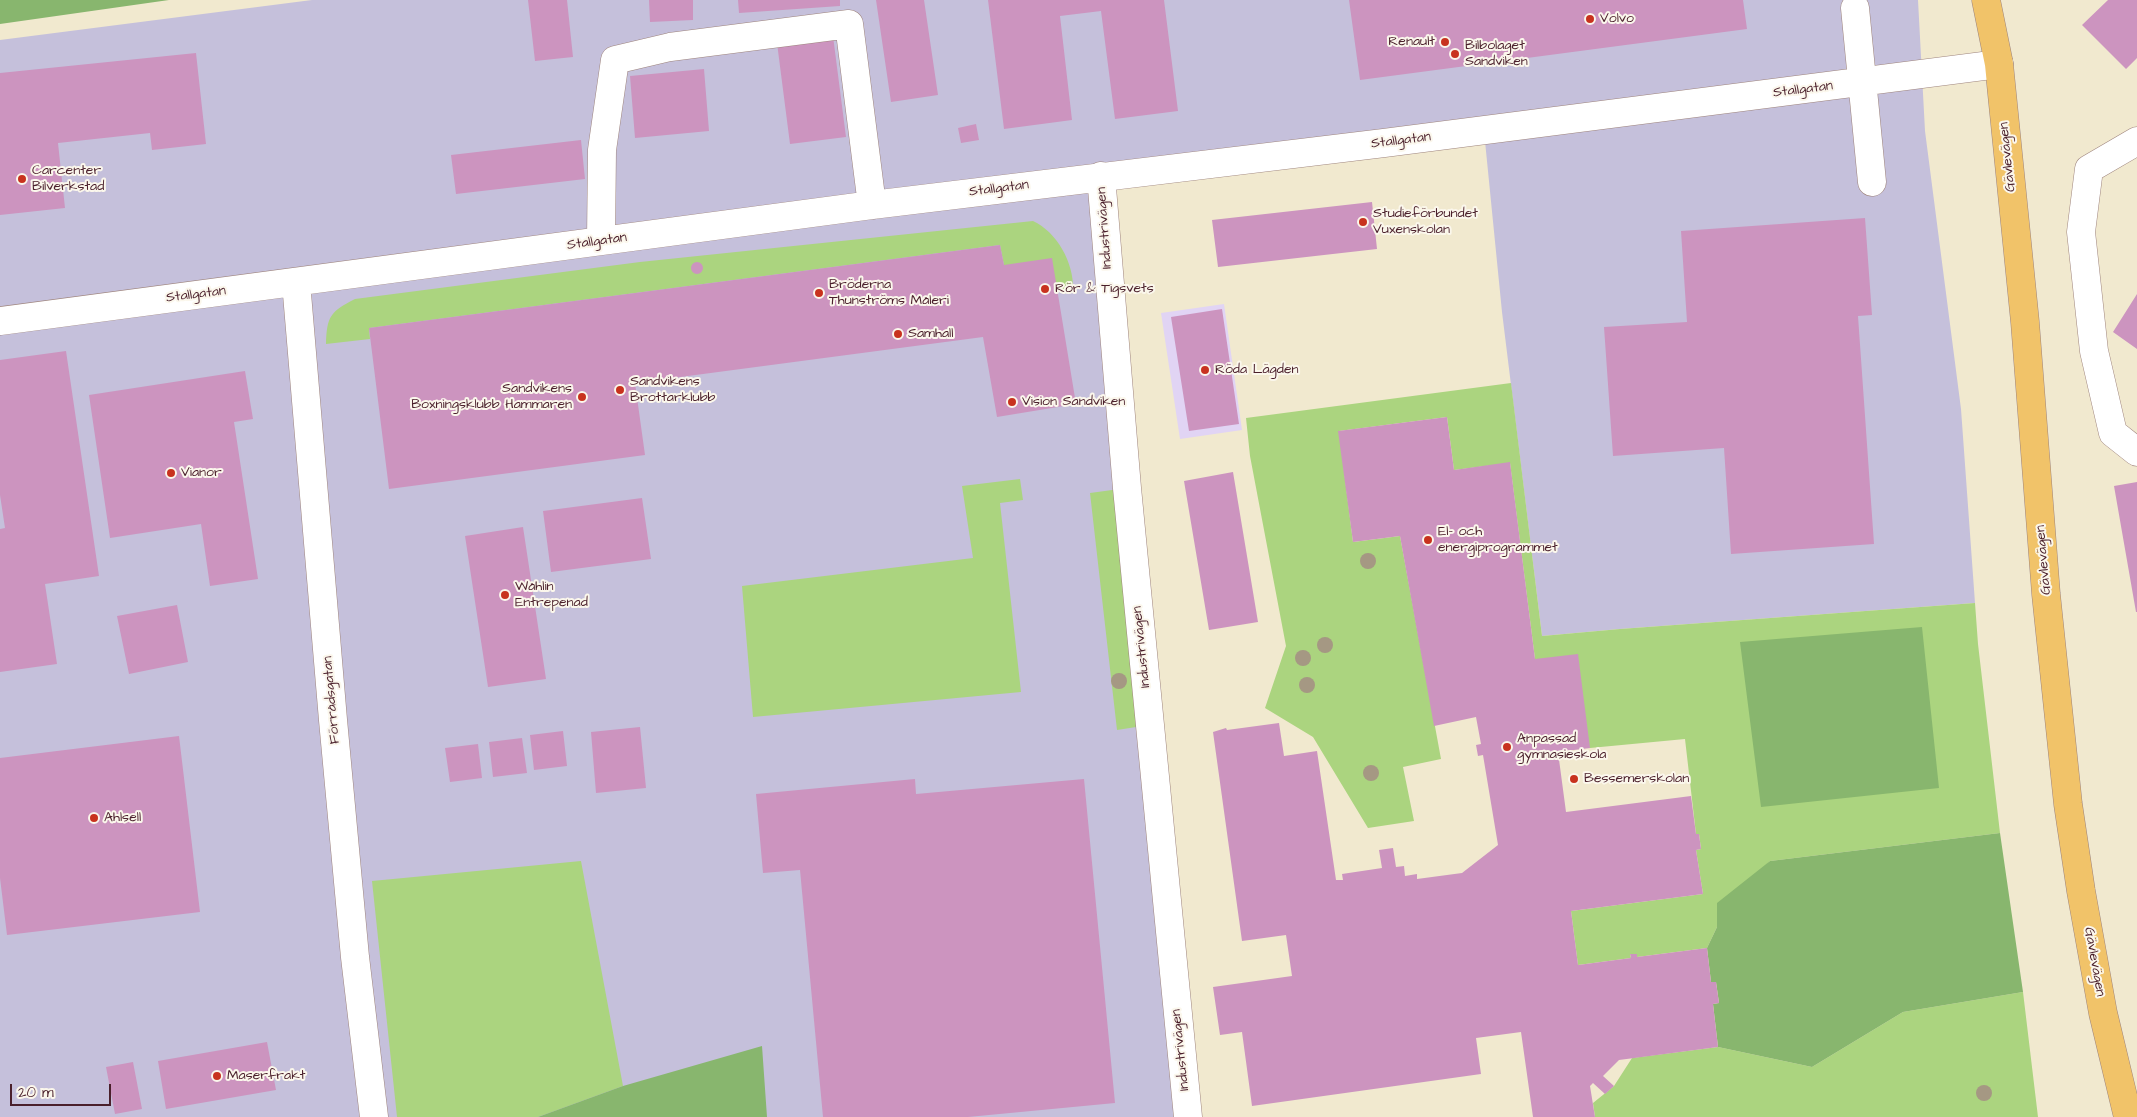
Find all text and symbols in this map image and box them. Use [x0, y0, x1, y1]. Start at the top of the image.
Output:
place label: Volvo [1600, 11, 1634, 27]
marker: Volvo [1584, 13, 1596, 25]
place label: Renault [1388, 34, 1435, 50]
marker: Renault [1439, 36, 1451, 48]
place label: Bilbolaget Sandviken [1465, 38, 1528, 70]
marker: Bilbolaget Sandviken [1449, 48, 1461, 60]
street label: Stallgatan [1772, 78, 1834, 102]
street label: Gävlevägen [1996, 121, 2020, 193]
street label: Stallgatan [1370, 129, 1432, 153]
place label: Carcenter Bilverkstad [32, 163, 104, 196]
marker: Carcenter Bilverkstad [16, 173, 28, 185]
street label: Stallgatan [968, 177, 1030, 201]
street label: Industrivägen [1094, 186, 1116, 270]
place label: Studieförbundet Vuxenskolan [1373, 206, 1478, 238]
marker: Studieförbundet Vuxenskolan [1357, 216, 1369, 228]
street label: Stallgatan [566, 229, 628, 255]
place label: Bröderna Thunströms Måleri [829, 277, 949, 310]
place label: Rör & Tigsvets [1055, 281, 1154, 297]
street label: Stallgatan [165, 283, 227, 307]
marker: Rör & Tigsvets [1039, 283, 1051, 295]
marker: Bröderna Thunströms Måleri [813, 287, 825, 299]
place label: Samhall [908, 326, 953, 342]
marker: Samhall [892, 328, 904, 340]
place label: Röda Lägden [1215, 362, 1299, 378]
marker: Röda Lägden [1199, 364, 1211, 376]
place label: Sandvikens Brottarklubb [630, 374, 715, 407]
place label: Sandvikens Boxningsklubb Hammaren [411, 381, 572, 414]
marker: Sandvikens Brottarklubb [614, 384, 626, 396]
marker: Sandvikens Boxningsklubb Hammaren [576, 391, 588, 403]
place label: Vision Sandviken [1022, 394, 1125, 410]
marker: Vision Sandviken [1006, 396, 1018, 408]
place label: Vianor [181, 465, 222, 481]
marker: Vianor [165, 467, 177, 479]
place label: El- och energiprogrammet [1438, 524, 1558, 556]
street label: Gävlevägen [2033, 524, 2055, 596]
marker: El- och energiprogrammet [1422, 534, 1434, 546]
place label: Wåhlin Entrepenad [515, 579, 588, 612]
marker: Wåhlin Entrepenad [499, 589, 511, 601]
street label: Industrivägen [1129, 605, 1155, 689]
street label: Förrådsgatan [320, 655, 344, 745]
place label: Anpassad gymnasieskola [1517, 731, 1606, 764]
marker: Anpassad gymnasieskola [1501, 741, 1513, 753]
place label: Bessemerskolan [1584, 771, 1689, 787]
marker: Bessemerskolan [1568, 773, 1580, 785]
place label: Ahlsell [104, 810, 141, 826]
marker: Ahlsell [88, 812, 100, 824]
street label: Gävlevägen [2080, 926, 2108, 998]
street label: Industrivägen [1168, 1008, 1194, 1092]
place label: Maserfrakt [227, 1068, 305, 1084]
marker: Maserfrakt [211, 1070, 223, 1082]
scale bar [12, 1074, 114, 1106]
text: 20 m [18, 1082, 54, 1103]

